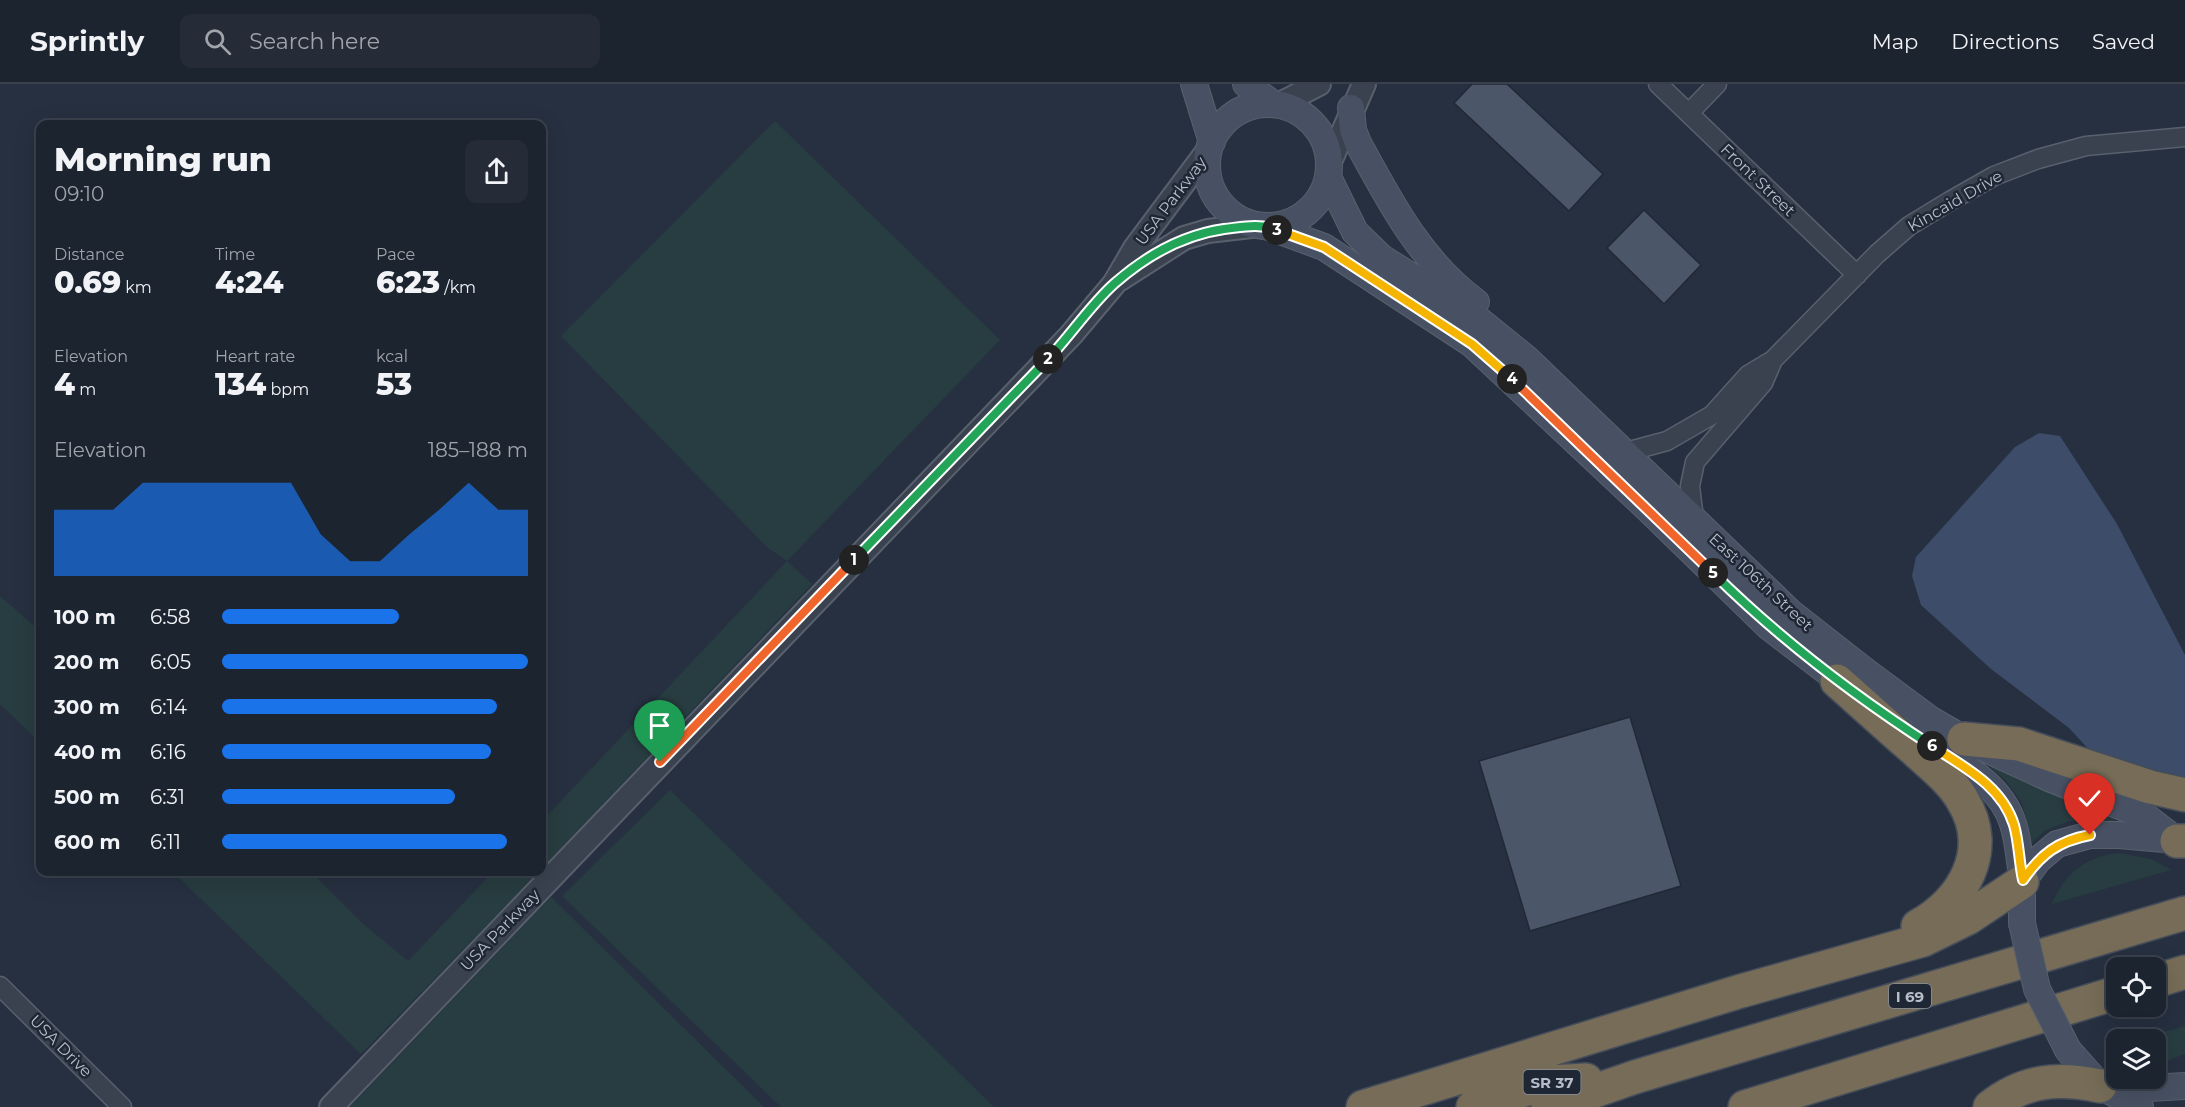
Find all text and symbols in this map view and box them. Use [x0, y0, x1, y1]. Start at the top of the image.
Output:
search box [180, 14, 600, 68]
text: Sprintly [30, 24, 144, 58]
icon: search [201, 25, 234, 58]
text: Search here [249, 28, 380, 55]
text: Map [1872, 29, 1918, 54]
text: Directions [1951, 29, 2059, 54]
text: Saved [2092, 29, 2155, 54]
text: Morning run [54, 139, 272, 179]
button: share [465, 140, 528, 203]
street label: Front Street [1717, 140, 1800, 221]
street label: USA Parkway [1132, 153, 1211, 249]
street label: Kincaid Drive [1904, 166, 2006, 236]
text: 09:10 [54, 182, 104, 206]
pin: 3 [1262, 215, 1292, 245]
text: 3 [1272, 220, 1282, 239]
text: Distance [54, 245, 124, 264]
text: Time [215, 245, 255, 264]
text: Pace [376, 245, 415, 264]
text: 0.69 [54, 264, 121, 301]
text: 4:24 [215, 264, 284, 301]
text: 6:23 [376, 264, 440, 301]
text: km [121, 278, 152, 297]
text: /km [440, 278, 476, 297]
pin: 2 [1033, 344, 1063, 374]
text: Elevation [54, 347, 128, 366]
text: Heart rate [215, 347, 295, 366]
text: kcal [376, 347, 408, 366]
text: 2 [1043, 349, 1053, 368]
pin: 4 [1497, 364, 1527, 394]
text: 4 [54, 366, 75, 403]
text: 134 [215, 366, 266, 403]
text: 53 [376, 366, 412, 403]
text: 4 [1506, 369, 1518, 388]
text: m [75, 380, 96, 399]
text: bpm [266, 380, 309, 399]
text: Elevation [54, 438, 146, 462]
text: 185–188 m [428, 438, 528, 462]
street label: East 106th Street [1705, 529, 1817, 635]
pin: 1 [839, 545, 869, 575]
text: 1 [851, 550, 857, 569]
pin: 5 [1698, 558, 1728, 588]
text: 5 [1708, 563, 1718, 582]
text: 100 m [54, 605, 116, 629]
text: 6:58 [150, 605, 191, 629]
text: 200 m [54, 650, 120, 674]
text: 6:05 [150, 650, 191, 674]
text: 300 m [54, 695, 120, 719]
text: 6:14 [150, 695, 187, 719]
pin [634, 700, 685, 762]
icon: arrive [643, 709, 676, 742]
pin: 6 [1917, 731, 1947, 761]
text: 6 [1927, 736, 1937, 755]
text: 400 m [54, 740, 122, 764]
text: 6:16 [150, 740, 186, 764]
pin [2064, 773, 2115, 835]
icon: check [2073, 782, 2106, 815]
text: 500 m [54, 785, 120, 809]
text: 6:31 [150, 785, 185, 809]
text: 600 m [54, 830, 121, 854]
text: 6:11 [150, 830, 181, 854]
street label: USA Parkway [456, 885, 544, 975]
map controls [2106, 957, 2166, 1089]
button: locate [2106, 957, 2166, 1017]
road number: I 69 [1889, 984, 1931, 1008]
street label: USA Drive [26, 1011, 96, 1081]
button: layers [2106, 1029, 2166, 1089]
road number: SR 37 [1524, 1070, 1580, 1094]

